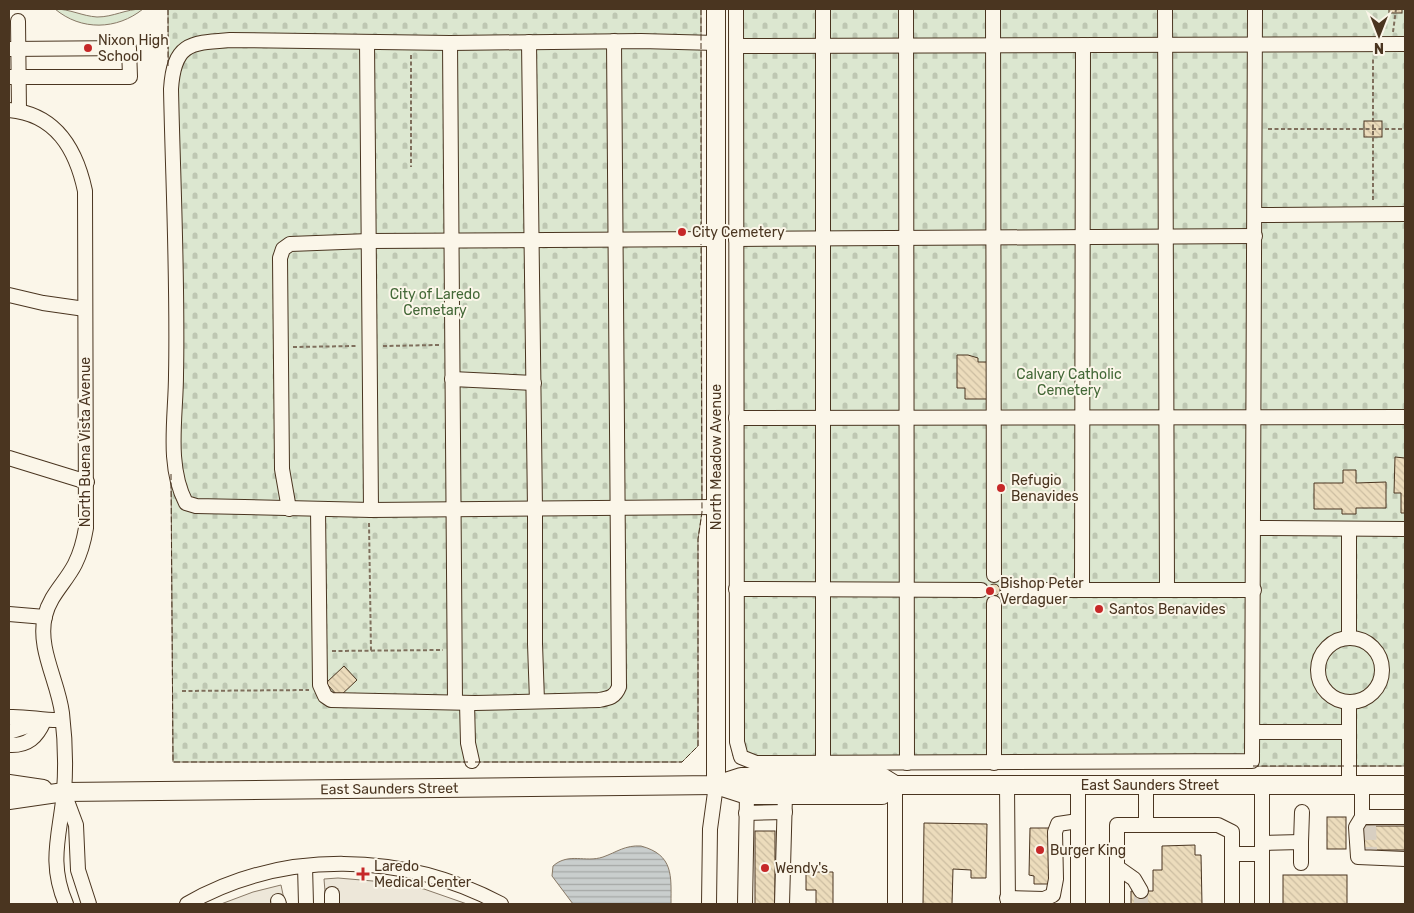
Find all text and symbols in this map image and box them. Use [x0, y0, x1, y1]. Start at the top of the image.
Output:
north arrow [1354, 10, 1404, 60]
place label: Nixon High School [98, 32, 169, 65]
text: N [1374, 39, 1384, 56]
marker: Nixon High School [82, 42, 94, 54]
place label: City Cemetery [692, 224, 785, 241]
marker: City Cemetery [676, 226, 688, 238]
park label: City of Laredo Cemetary [390, 286, 480, 319]
street label: North Buena Vista Avenue [77, 357, 94, 527]
park label: Calvary Catholic Cemetery [1016, 366, 1122, 399]
street label: North Meadow Avenue [708, 384, 725, 530]
place label: Refugio Benavides [1011, 472, 1079, 505]
marker: Refugio Benavides [995, 482, 1007, 494]
place label: Bishop Peter Verdaguer [1000, 575, 1084, 608]
marker: Bishop Peter Verdaguer [984, 585, 996, 597]
place label: Santos Benavides [1109, 601, 1226, 618]
marker: Santos Benavides [1093, 603, 1105, 615]
street label: East Saunders Street [1081, 777, 1220, 794]
street label: East Saunders Street [320, 779, 459, 798]
place label: Burger King [1050, 842, 1126, 859]
marker: Burger King [1034, 844, 1046, 856]
place label: Laredo Medical Center [374, 858, 472, 891]
place label: Wendy's [775, 860, 828, 877]
marker: Wendy's [759, 862, 771, 874]
marker: Laredo Medical Center [356, 867, 370, 881]

